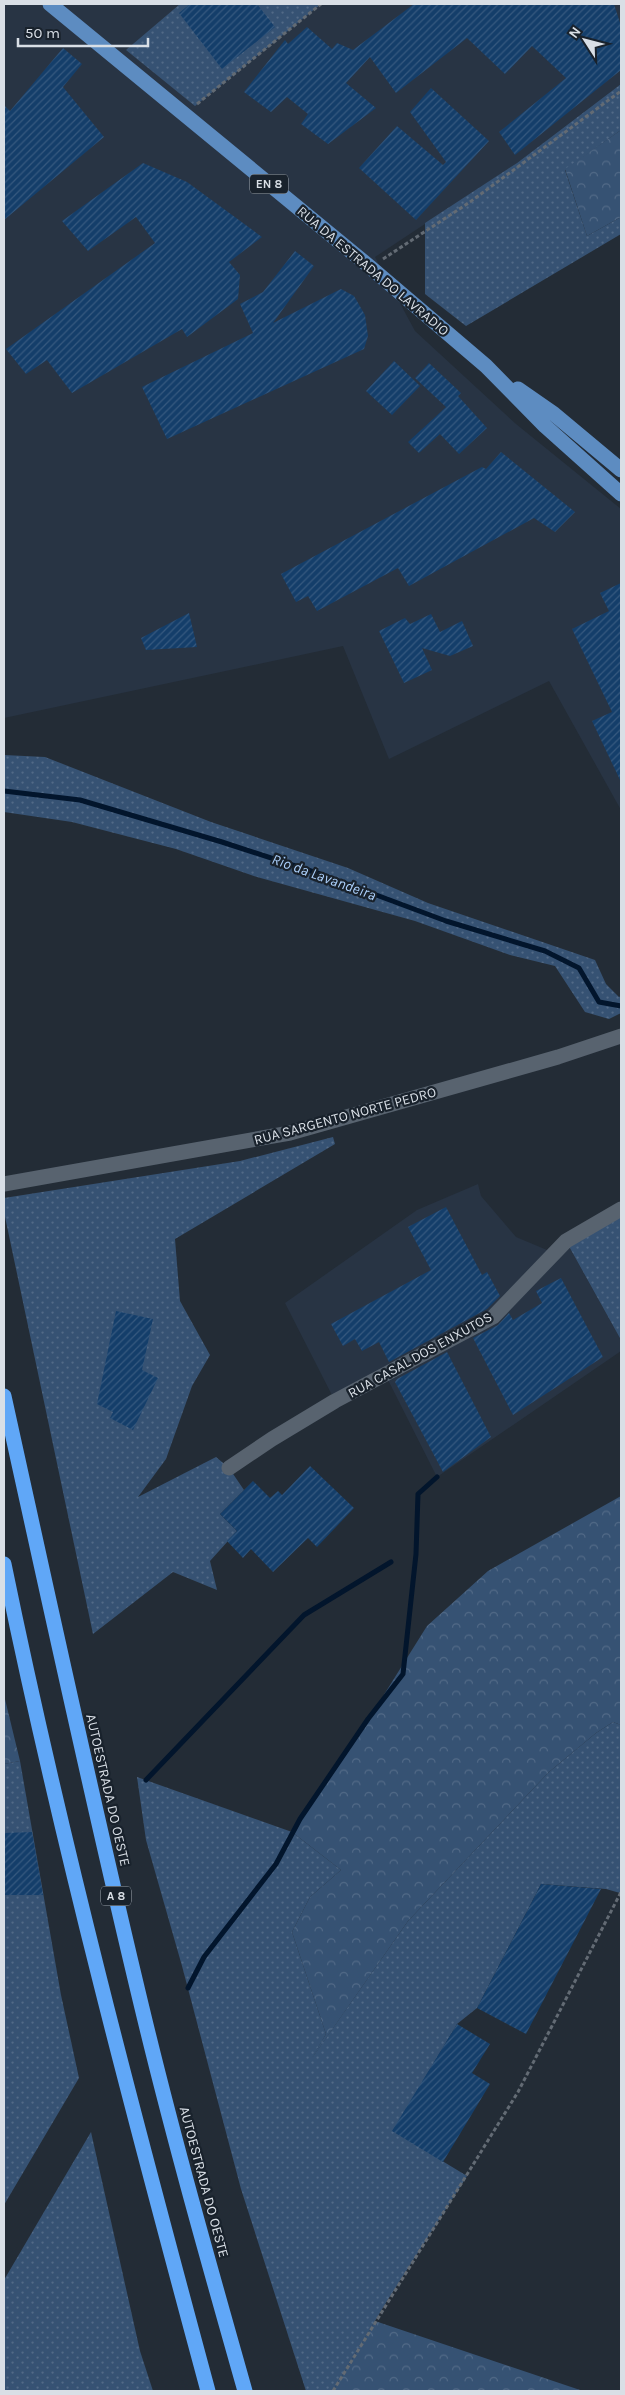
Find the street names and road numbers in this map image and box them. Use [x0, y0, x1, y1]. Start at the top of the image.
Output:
road number: EN 8 [250, 174, 288, 193]
street label: RUA DA ESTRADA DO LAVRADIO [294, 203, 452, 339]
street label: RUA SARGENTO NORTE PEDRO [252, 1083, 438, 1149]
street label: RUA CASAL DOS ENXUTOS [345, 1308, 495, 1402]
street label: AUTOESTRADA DO OESTE [82, 1712, 134, 1868]
road number: A 8 [101, 1886, 131, 1905]
street label: AUTOESTRADA DO OESTE [176, 2105, 232, 2259]

